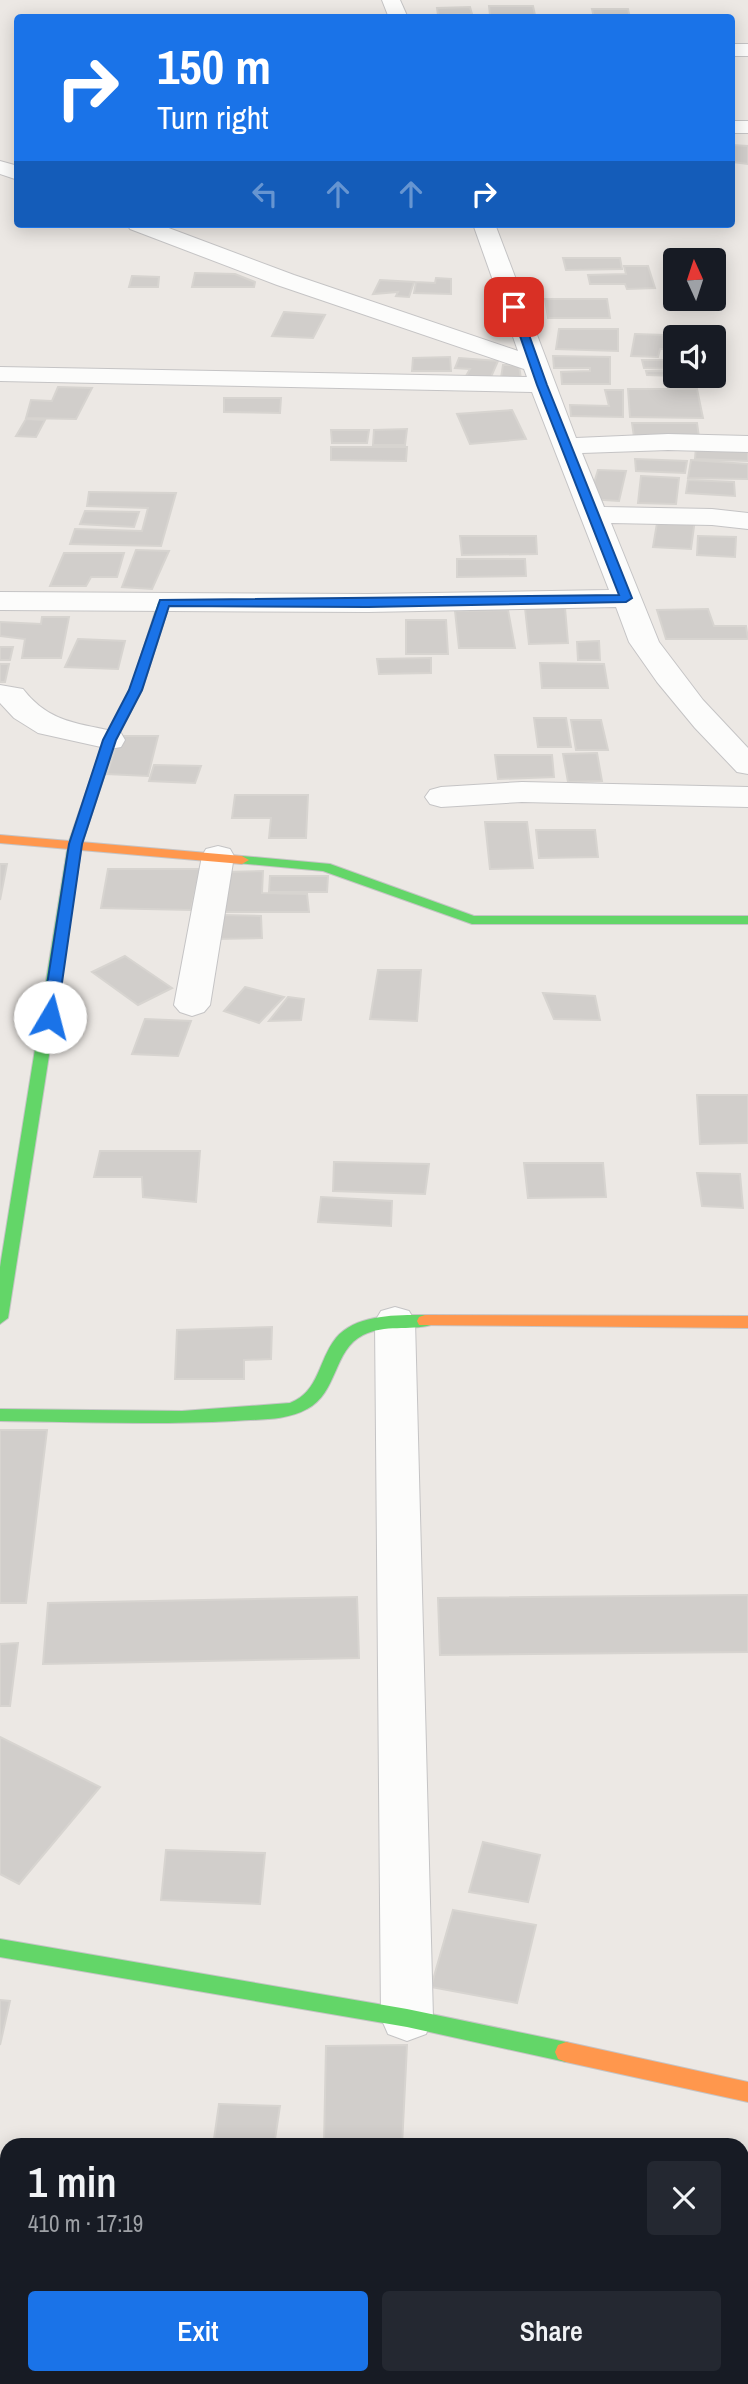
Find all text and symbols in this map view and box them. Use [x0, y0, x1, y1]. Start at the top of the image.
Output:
text: 150 m [157, 33, 271, 99]
icon: right [42, 42, 133, 133]
text: Turn right [157, 96, 269, 139]
icon: left [246, 175, 284, 213]
icon: ahead [319, 175, 357, 213]
icon: ahead [392, 175, 430, 213]
icon: right [465, 175, 503, 213]
north arrow [663, 248, 726, 312]
map controls [663, 248, 726, 388]
pin [484, 277, 544, 337]
icon: arrive [495, 288, 533, 326]
button: sound [663, 325, 726, 388]
position arrow [13, 980, 87, 1054]
text: 1 min [28, 2154, 117, 2210]
button: close [647, 2161, 721, 2235]
text: 410 m · 17:19 [28, 2208, 143, 2239]
button: Exit [28, 2291, 368, 2371]
button: Share [382, 2291, 721, 2371]

